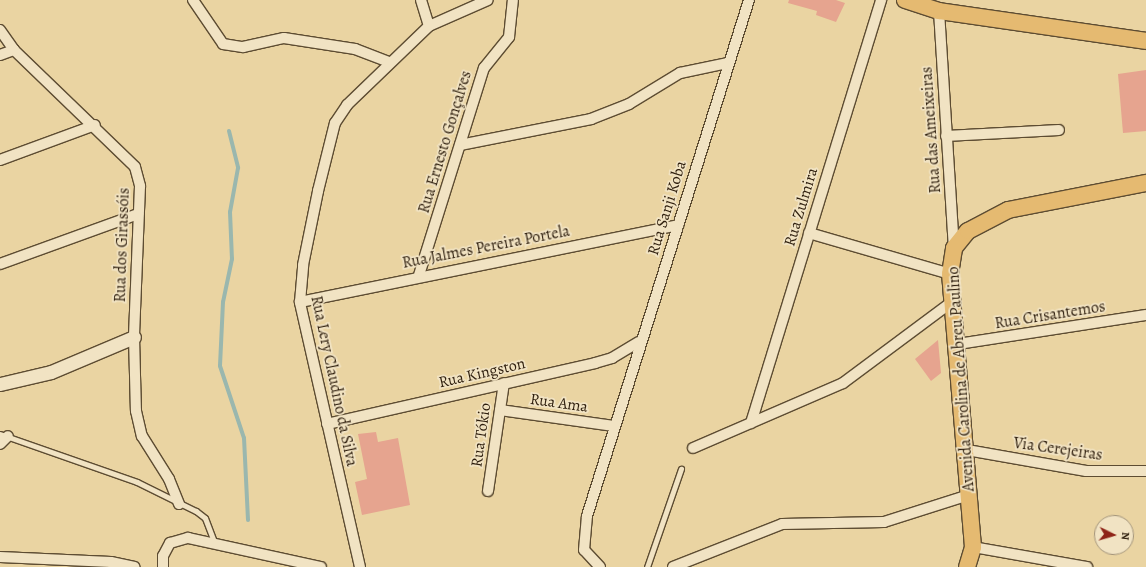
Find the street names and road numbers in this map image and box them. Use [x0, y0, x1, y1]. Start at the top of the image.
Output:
street label: Rua das Ameixeiras [917, 66, 945, 194]
street label: Rua Ernesto Gonçalves [414, 68, 476, 216]
street label: Rua Sanji Koba [644, 158, 690, 258]
street label: Rua Zulmira [780, 165, 822, 249]
street label: Rua dos Girassóis [110, 187, 134, 303]
street label: Rua Jalmes Pereira Portela [401, 221, 571, 273]
street label: Avenida Carolina de Abreu Paulino [944, 266, 978, 492]
street label: Rua Lery Claudino da Silva [307, 294, 361, 468]
street label: Rua Crisantemos [993, 297, 1107, 333]
street label: Rua Kingston [437, 354, 527, 392]
street label: Rua Ama [529, 389, 589, 417]
street label: Rua Tókio [467, 402, 495, 468]
street label: Via Cerejeiras [1012, 433, 1104, 465]

